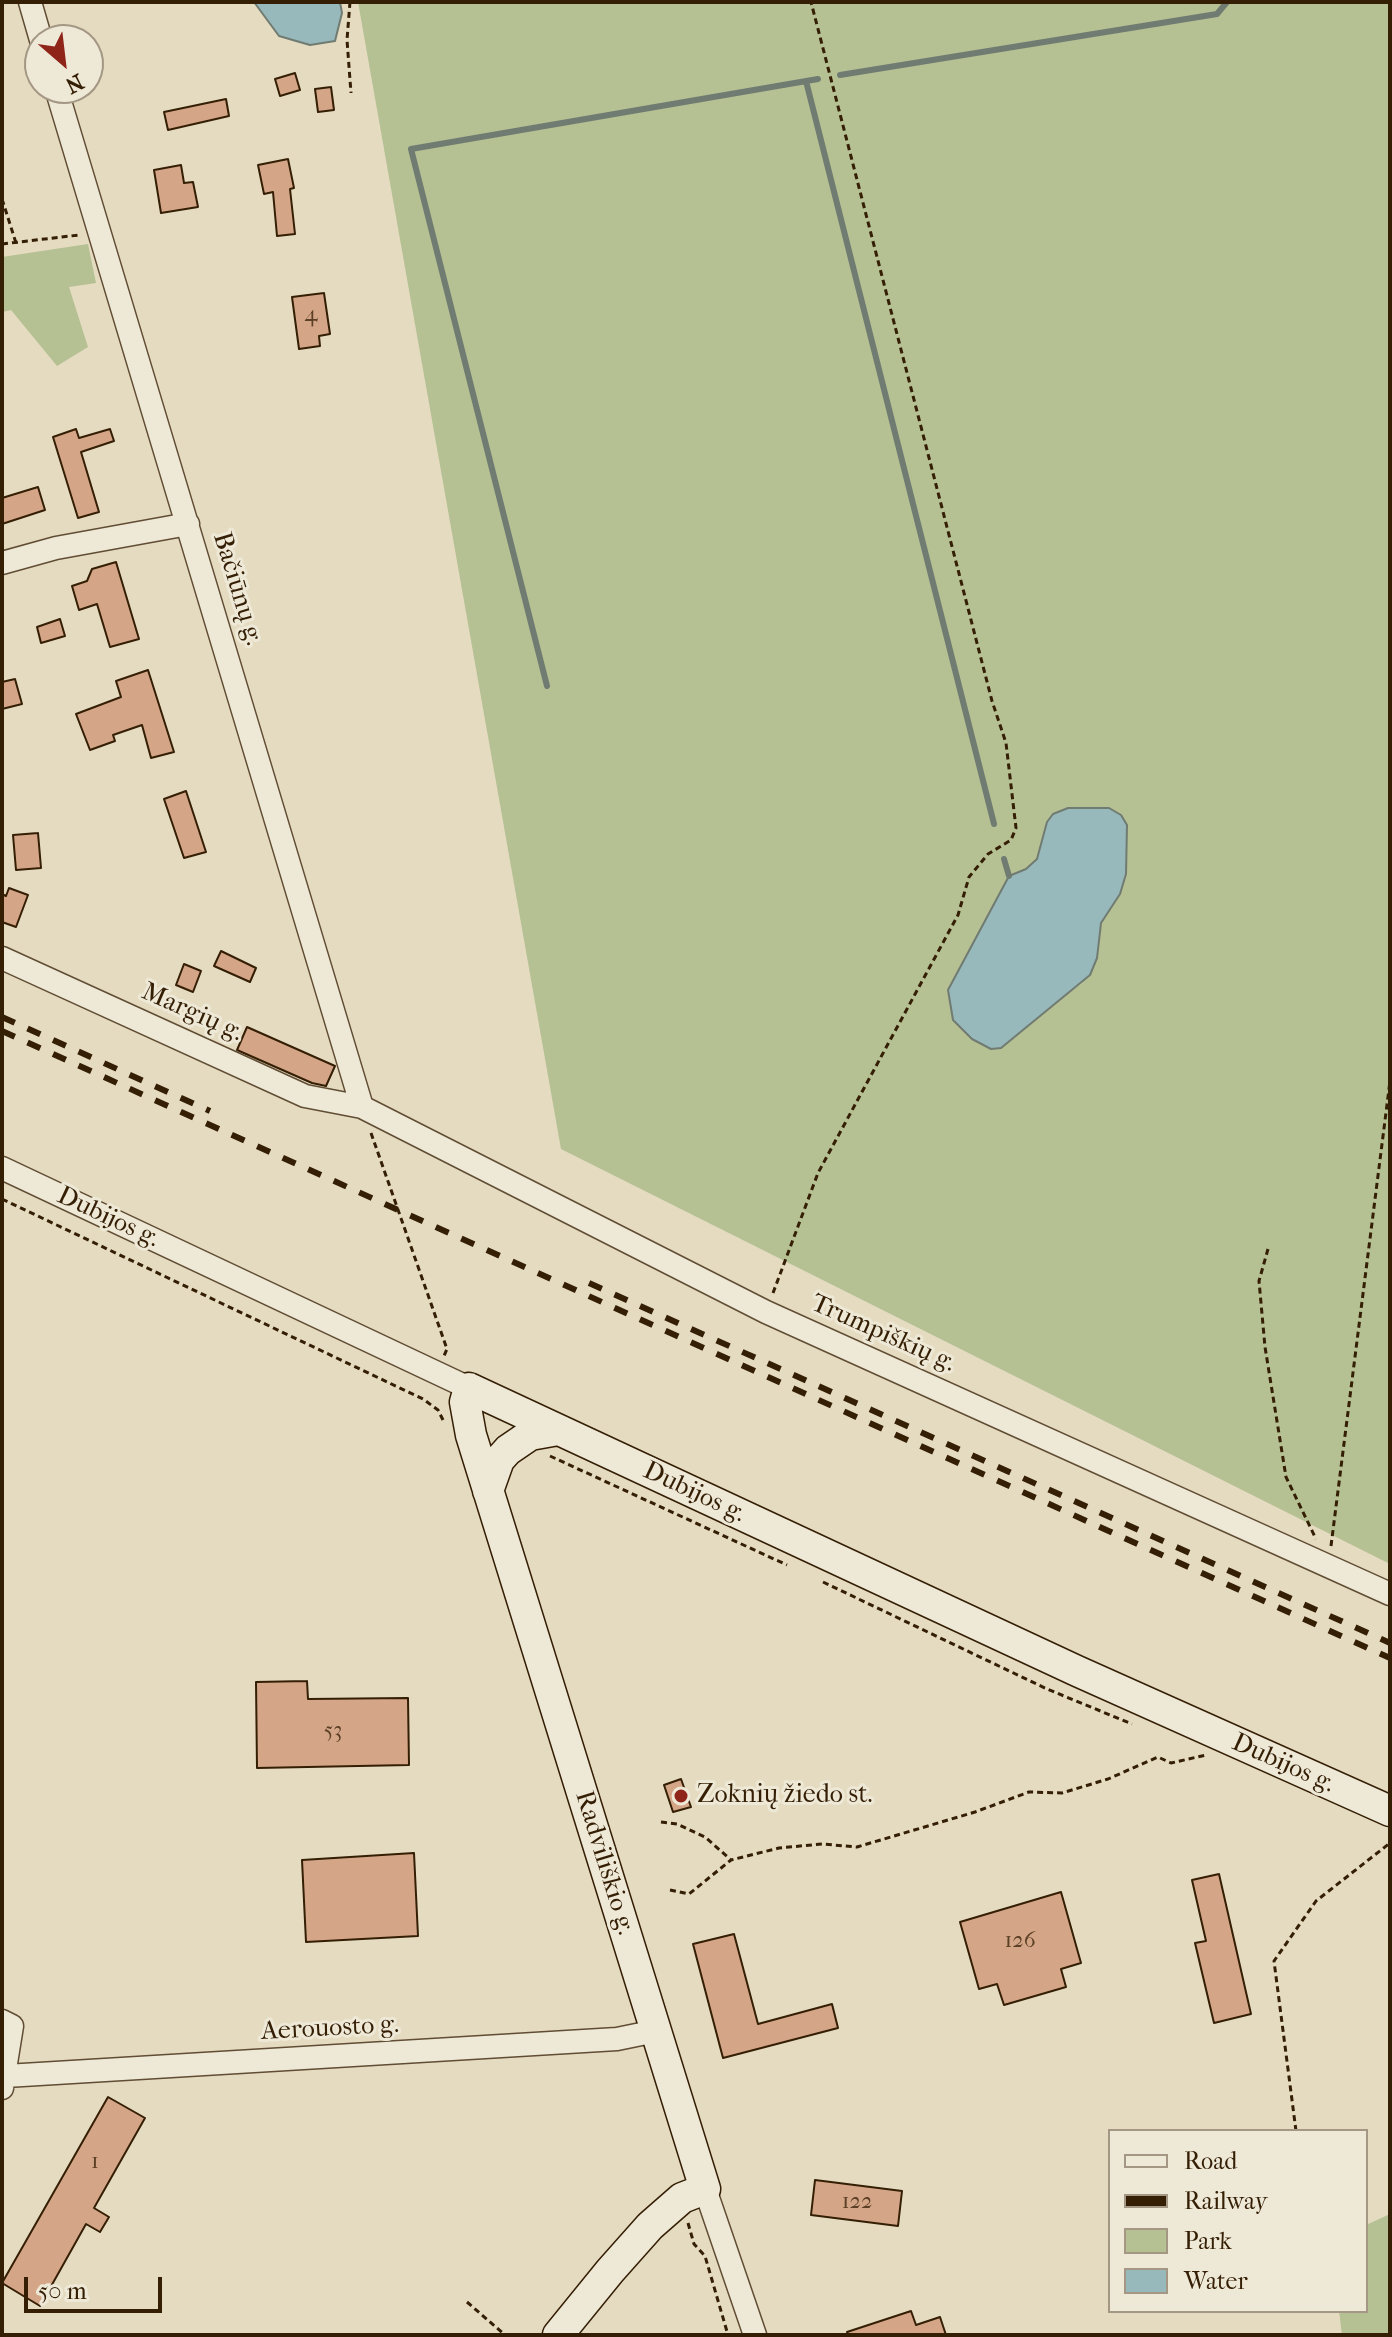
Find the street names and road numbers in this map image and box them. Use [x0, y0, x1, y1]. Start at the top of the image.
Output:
street label: Bačiūnų g. [205, 529, 269, 649]
street label: Margių g. [137, 977, 247, 1049]
street label: Dubijos g. [52, 1181, 164, 1255]
street label: Trumpiškių g. [806, 1288, 960, 1380]
street label: Dubijos g. [638, 1456, 750, 1530]
street label: Dubijos g. [1227, 1728, 1339, 1800]
street label: Radviliškio g. [567, 1787, 641, 1939]
street label: Aerouosto g. [260, 2010, 400, 2048]

